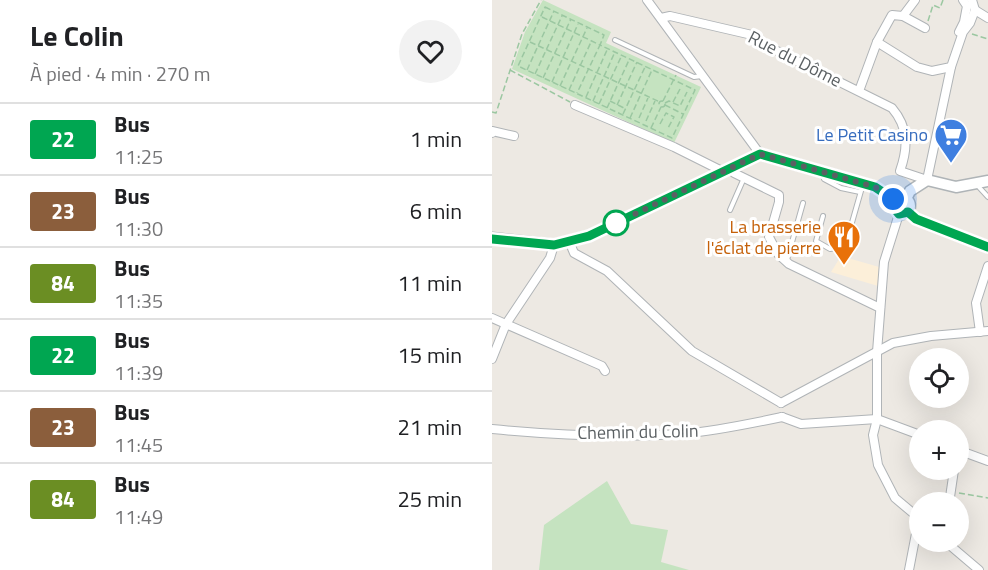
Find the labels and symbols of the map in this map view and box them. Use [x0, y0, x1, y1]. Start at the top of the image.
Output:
street label: Rue du Dôme [744, 23, 847, 94]
supermarket icon: Le Petit Casino [933, 117, 969, 164]
place label: Le Petit Casino [816, 121, 928, 148]
your location [878, 184, 908, 214]
unlabelled marker [603, 210, 629, 236]
place label: La brasserie l'éclat de pierre [707, 213, 821, 261]
restaurant icon: La brasserie l'éclat de pierre [826, 219, 862, 266]
street label: Chemin du Colin [577, 417, 699, 446]

